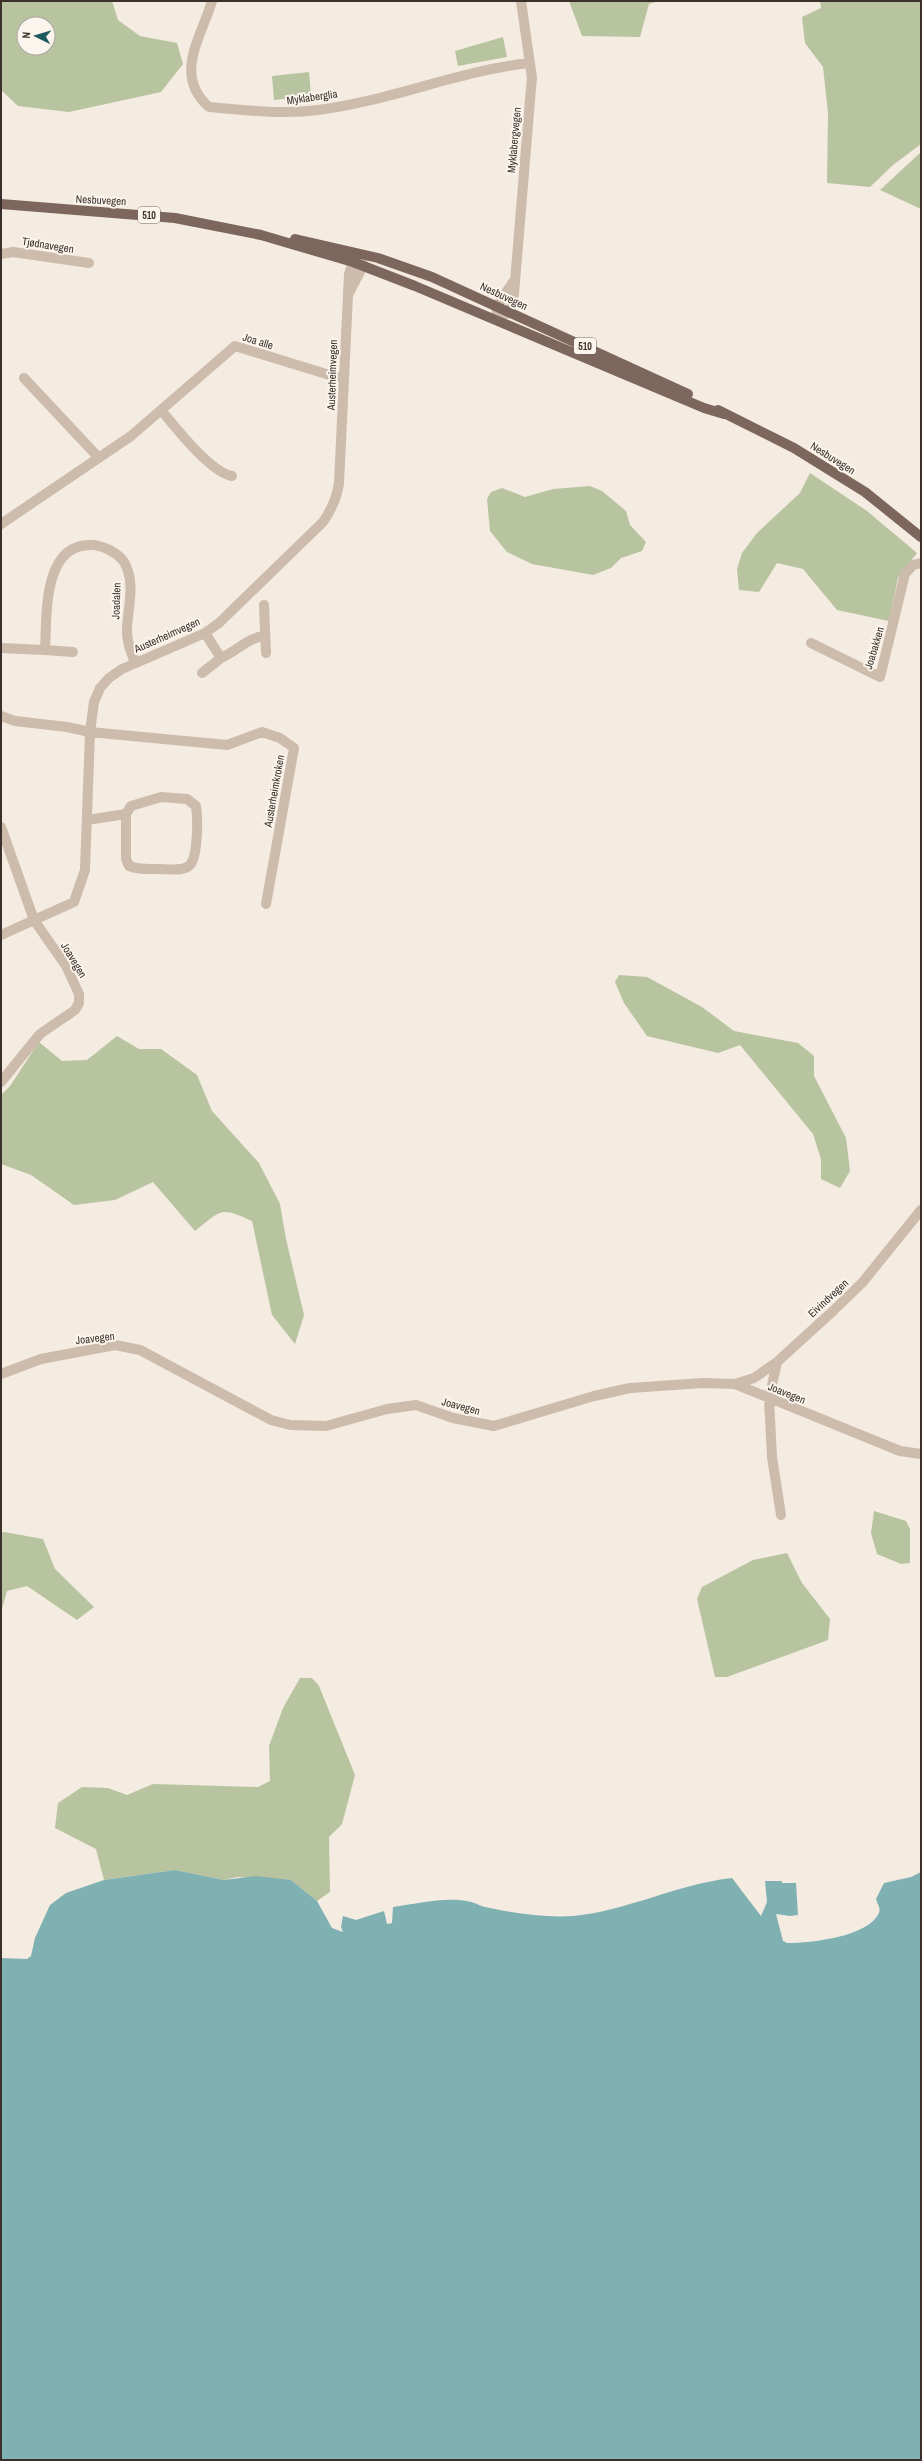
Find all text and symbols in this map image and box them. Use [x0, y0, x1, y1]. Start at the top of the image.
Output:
north arrow [16, 16, 56, 56]
text: N [19, 31, 33, 39]
street label: Myklaberglia [286, 87, 338, 107]
street label: Myklabergvegen [504, 106, 524, 174]
street label: Nesbuvegen [75, 192, 127, 208]
road number: 510 [138, 207, 160, 223]
street label: Tjødnavegen [21, 234, 75, 256]
street label: Nesbuvegen [478, 279, 530, 313]
street label: Joa alle [241, 330, 275, 352]
road number: 510 [574, 338, 596, 354]
street label: Austerheimvegen [324, 339, 340, 412]
street label: Nesbuvegen [808, 439, 858, 477]
street label: Joadalen [108, 582, 124, 620]
street label: Austerheimvegen [131, 614, 202, 656]
street label: Joabakken [861, 625, 887, 671]
street label: Austerheimkroken [261, 754, 287, 829]
street label: Joavegen [58, 940, 90, 980]
street label: Eivindvegen [805, 1276, 851, 1320]
street label: Joavegen [75, 1329, 115, 1347]
street label: Joavegen [766, 1379, 808, 1407]
street label: Joavegen [440, 1394, 482, 1418]

